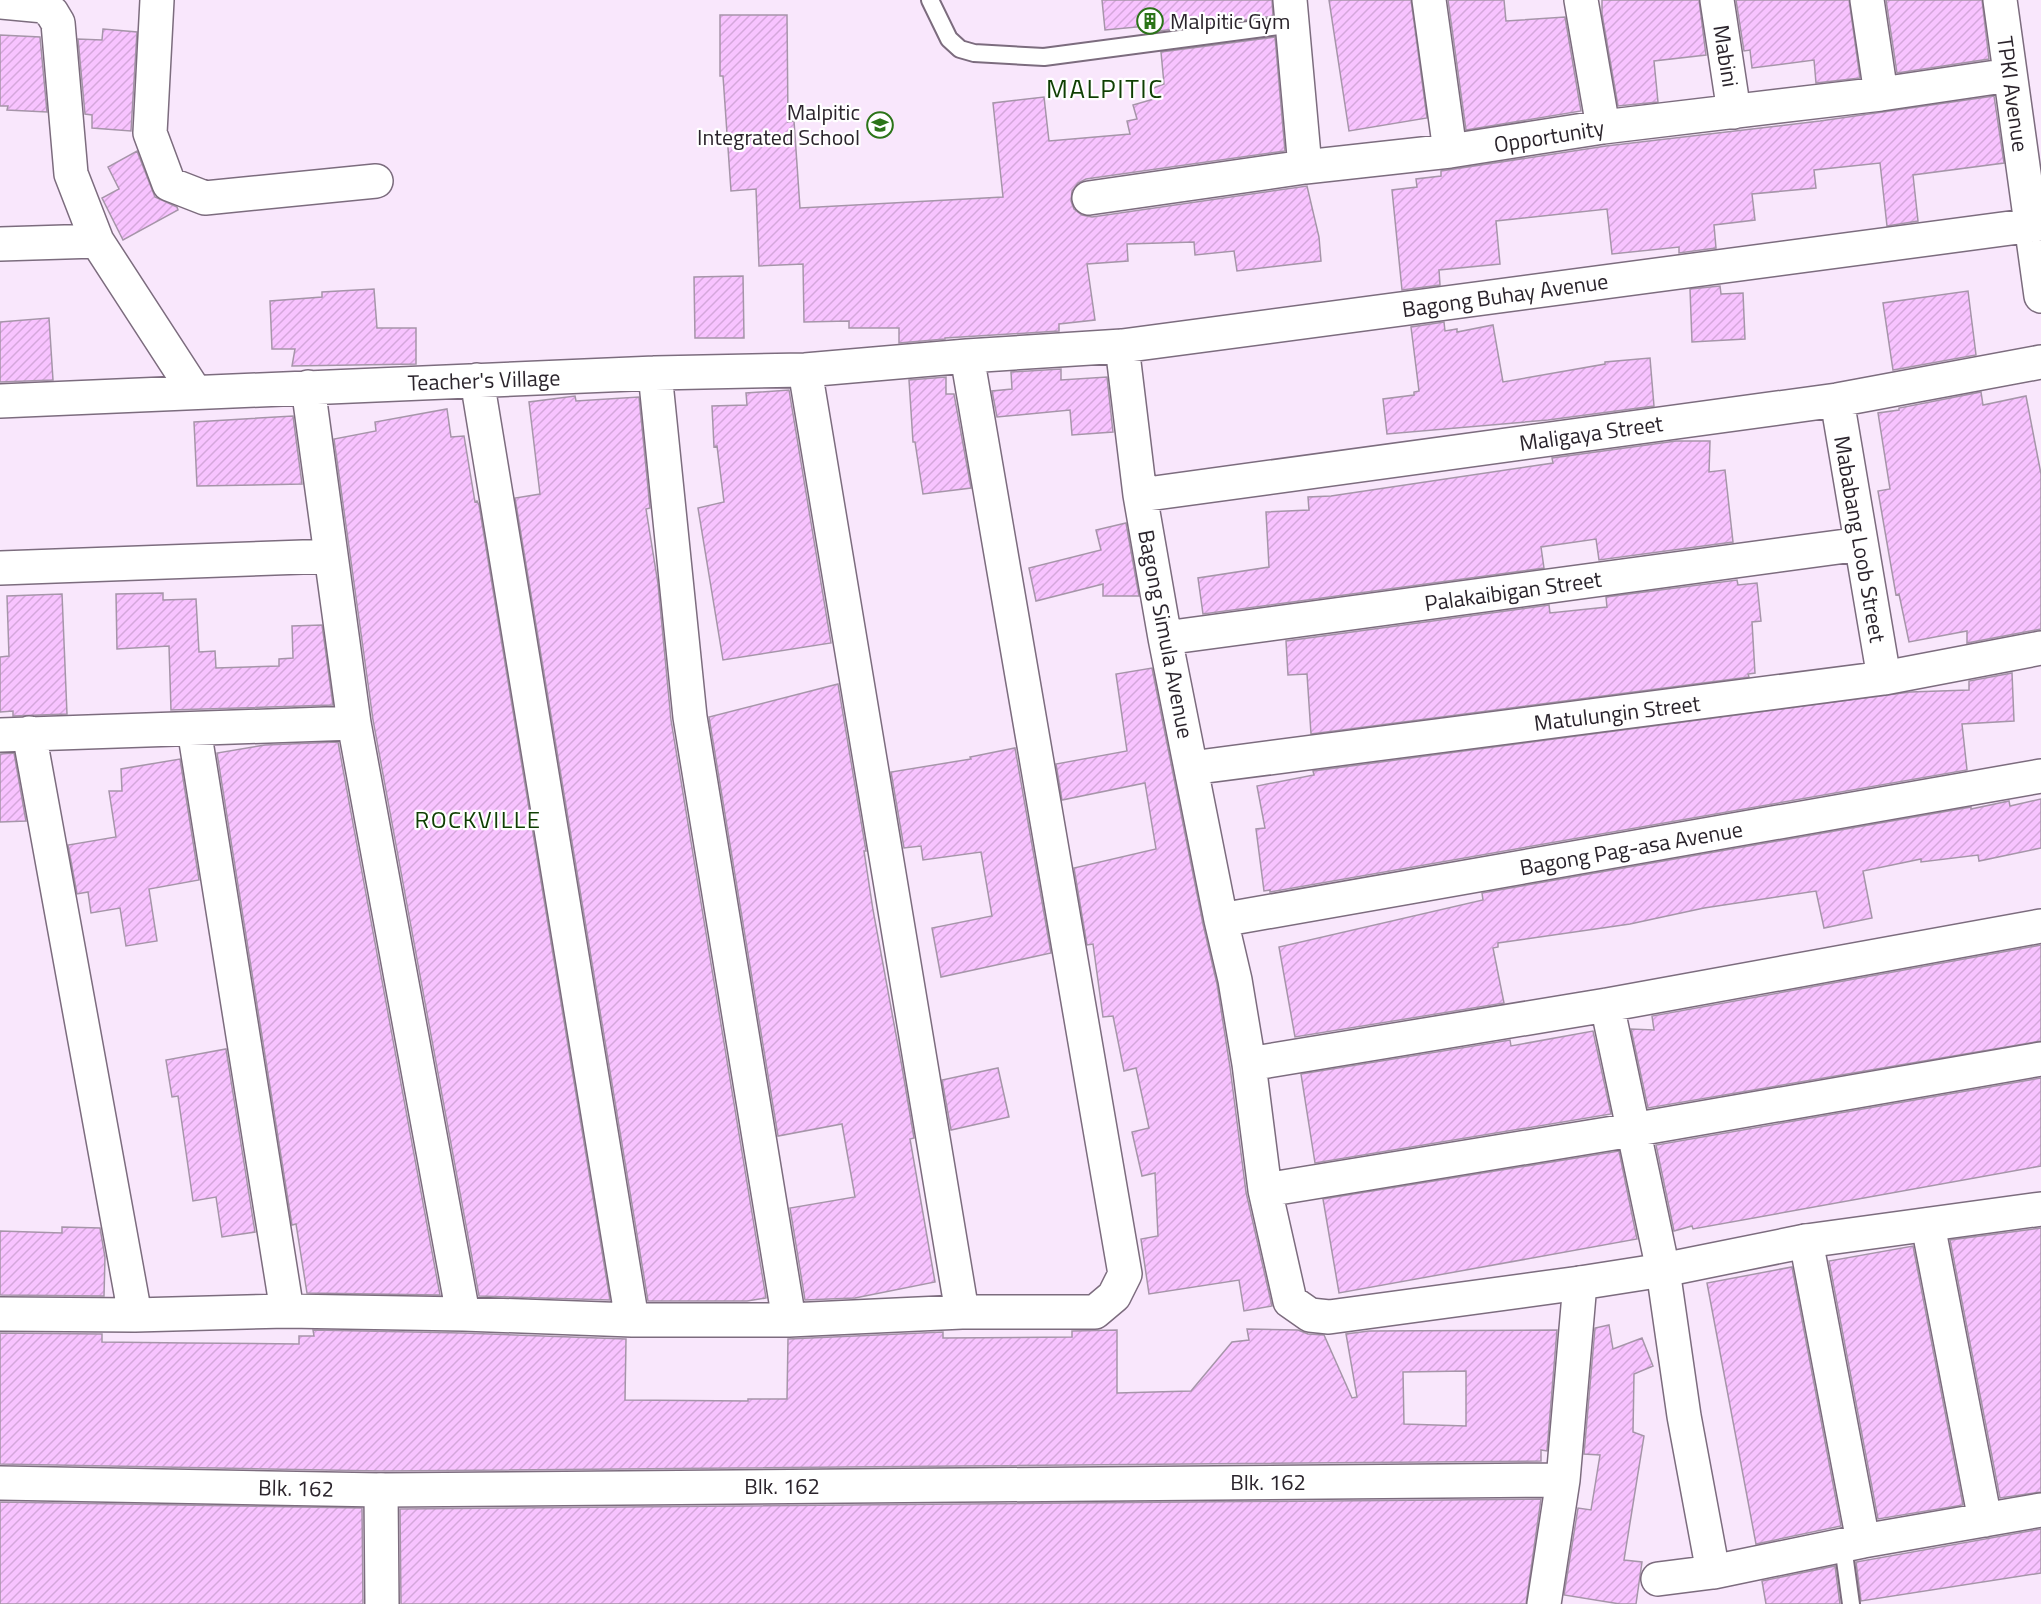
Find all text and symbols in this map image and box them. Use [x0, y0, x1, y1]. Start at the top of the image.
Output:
place label: Malpitic Gym [1170, 4, 1290, 38]
building icon: Malpitic Gym [1135, 6, 1165, 36]
street label: Mabini [1704, 22, 1748, 90]
street label: TPKI Avenue [1988, 34, 2038, 154]
district label: MALPITIC [1046, 69, 1164, 108]
place label: Malpitic Integrated School [697, 95, 860, 154]
school or university icon: Malpitic Integrated School [865, 110, 895, 140]
street label: Opportunity [1491, 110, 1607, 161]
street label: Bagong Buhay Avenue [1400, 264, 1610, 326]
street label: Teacher's Village [407, 360, 561, 400]
street label: Maligaya Street [1517, 406, 1665, 460]
street label: Mababang Loob Street [1825, 433, 1895, 645]
street label: Bagong Simula Avenue [1129, 527, 1203, 741]
street label: Palakaibigan Street [1422, 562, 1604, 620]
street label: Matulungin Street [1532, 686, 1702, 740]
district label: ROCKVILLE [415, 801, 541, 837]
street label: Bagong Pag-asa Avenue [1517, 812, 1745, 884]
street label: Blk. 162 [1230, 1465, 1306, 1499]
street label: Blk. 162 [744, 1469, 820, 1503]
street label: Blk. 162 [258, 1470, 334, 1506]

